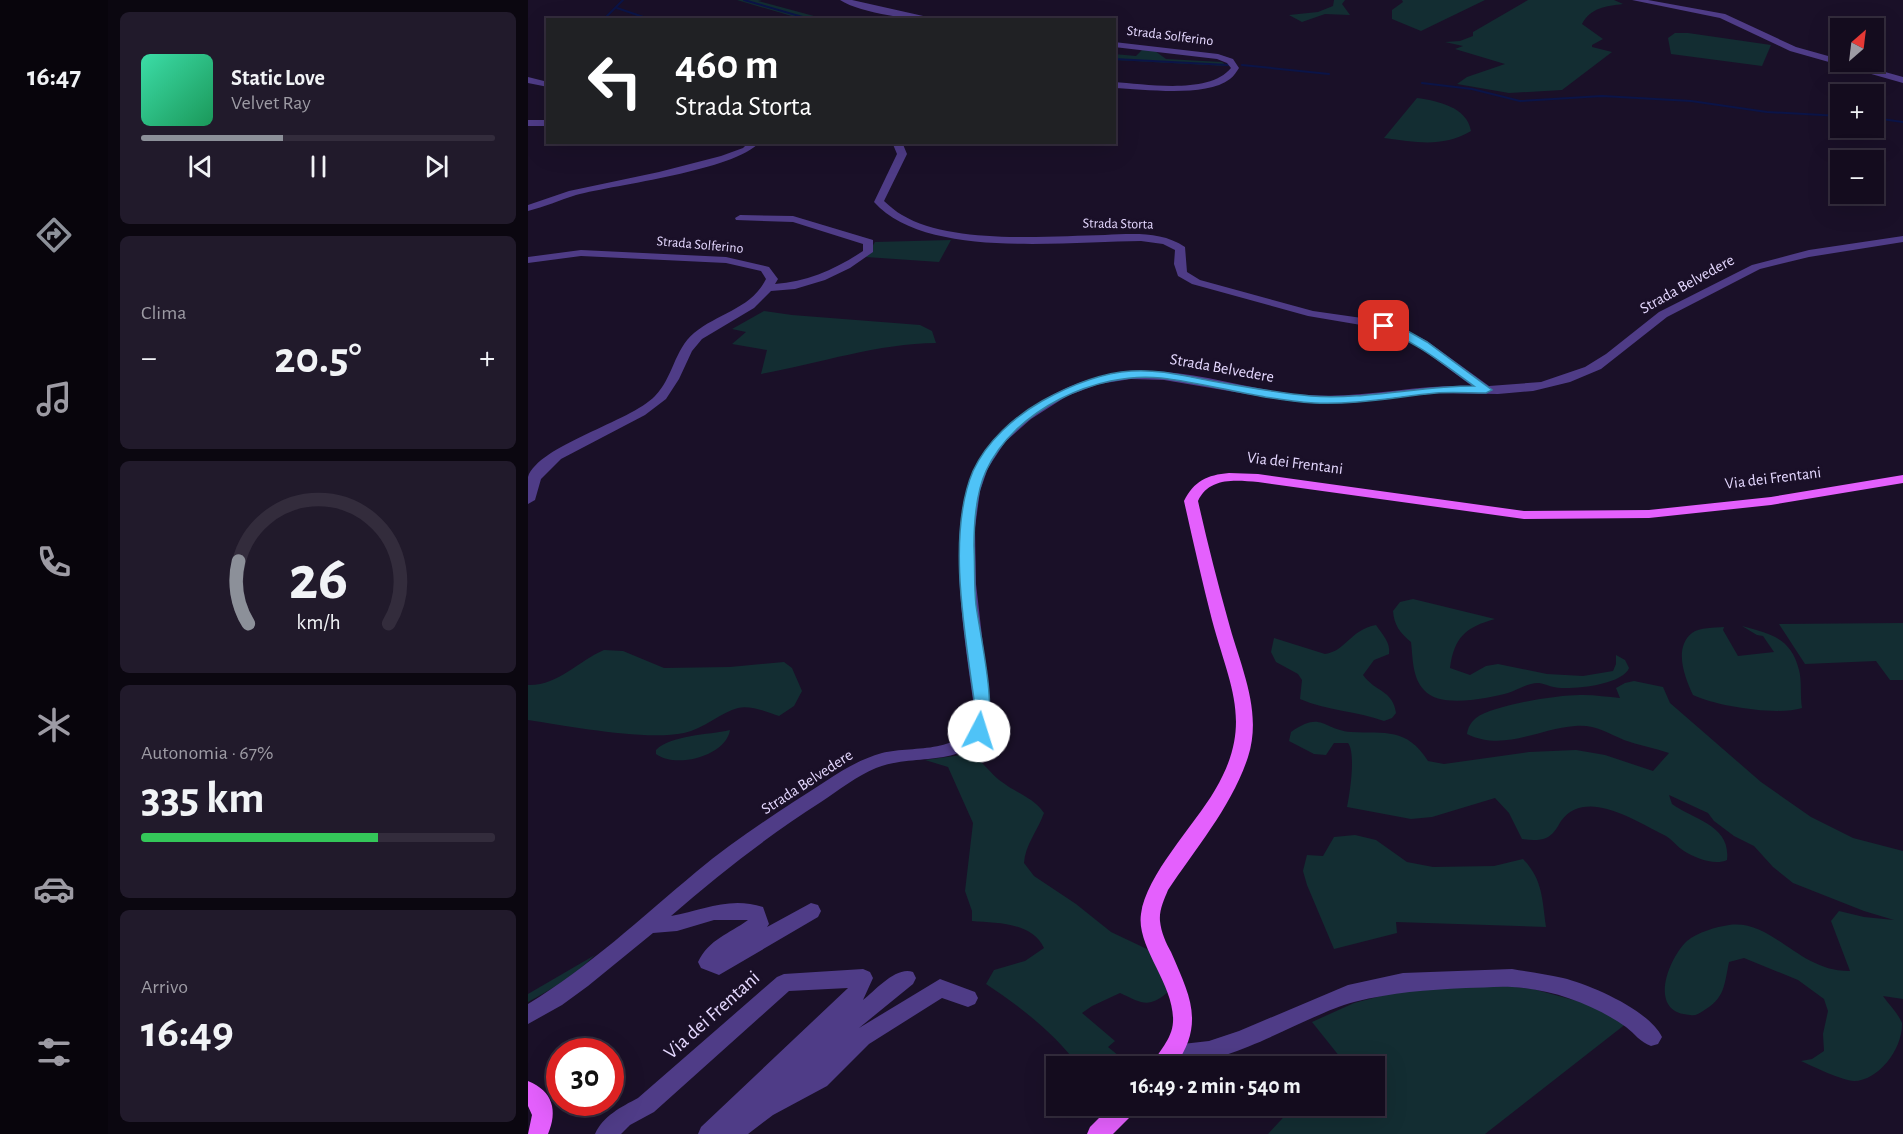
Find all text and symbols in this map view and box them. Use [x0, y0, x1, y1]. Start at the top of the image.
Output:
north arrow [1830, 18, 1884, 72]
map controls [1830, 18, 1884, 204]
street label: Strada Solferino [1126, 24, 1214, 48]
icon: left [576, 42, 654, 120]
text: 460 m [675, 44, 779, 86]
text: 16:47 [27, 63, 81, 90]
text: Static Love [231, 67, 325, 89]
button: + [1830, 84, 1884, 138]
text: Velvet Ray [231, 93, 311, 113]
text: Strada Storta [675, 93, 812, 120]
icon: previous [184, 150, 217, 183]
icon: pause [302, 150, 335, 183]
icon: next [420, 150, 453, 183]
button: − [1830, 150, 1884, 204]
icon: directions [33, 214, 75, 256]
street label: Strada Storta [1082, 216, 1154, 232]
street label: Strada Solferino [656, 234, 744, 256]
street label: Strada Belvedere [1637, 251, 1737, 317]
pin [1358, 300, 1409, 351]
text: Clima [141, 303, 186, 323]
icon: arrive [1367, 309, 1400, 342]
text: 20.5° [274, 336, 362, 381]
text: − [141, 342, 157, 375]
text: + [479, 342, 495, 375]
street label: Strada Belvedere [1169, 351, 1275, 385]
icon: music [33, 378, 75, 420]
street label: Via dei Frentani [1246, 449, 1344, 477]
street label: Via dei Frentani [1724, 464, 1822, 492]
icon: phone [33, 541, 75, 583]
text: 26 [288, 548, 348, 610]
text: km/h [296, 612, 340, 633]
position arrow [947, 699, 1011, 763]
icon: climate [33, 704, 75, 746]
text: Autonomia · 67% [141, 743, 274, 763]
street label: Strada Belvedere [759, 747, 855, 817]
text: 335 km [141, 776, 265, 821]
icon: car [33, 868, 75, 910]
street label: Via dei Frentani [660, 967, 764, 1063]
text: Arrivo [141, 977, 188, 997]
text: 16:49 [141, 1010, 234, 1055]
icon: filters [33, 1031, 75, 1073]
speed limit sign: 30 [546, 1038, 624, 1116]
text: 16:49 · 2 min · 540 m [1130, 1075, 1301, 1097]

